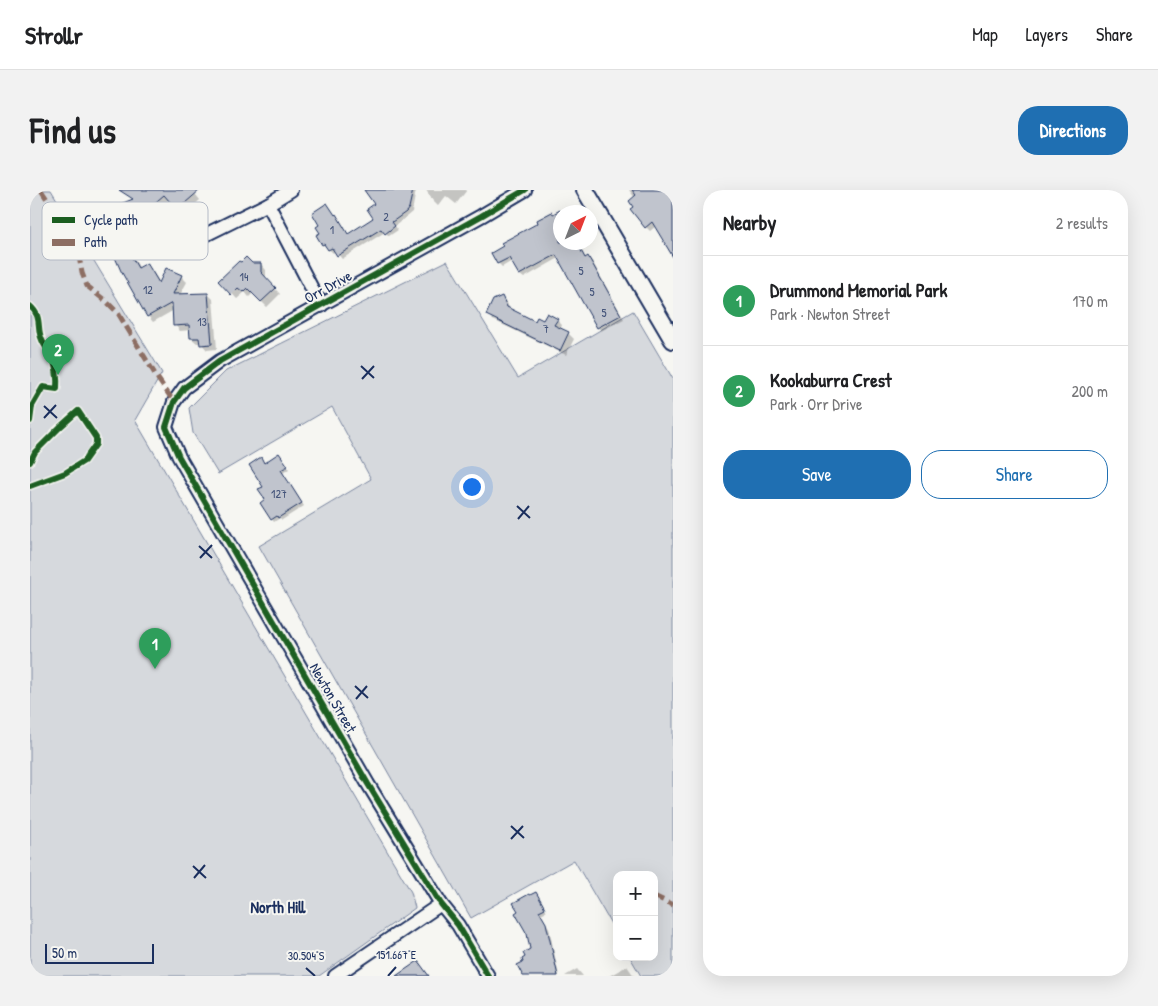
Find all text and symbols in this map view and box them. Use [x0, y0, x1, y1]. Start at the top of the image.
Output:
text: Strollr [25, 19, 83, 51]
text: Map [972, 22, 998, 47]
text: Layers [1026, 22, 1068, 47]
text: Share [1096, 22, 1133, 47]
button: Directions [1018, 106, 1128, 155]
text: Find us [30, 107, 116, 154]
legend [42, 202, 208, 260]
north arrow [553, 205, 598, 250]
house number: 2 [383, 208, 389, 225]
text: Nearby [723, 208, 776, 237]
text: Cycle path [84, 210, 138, 230]
text: 2 results [1056, 212, 1108, 234]
house number: 1 [330, 221, 334, 238]
text: Path [84, 232, 107, 251]
house number: 5 [578, 262, 584, 279]
street label: Orr Drive [300, 265, 355, 308]
house number: 14 [240, 268, 249, 285]
text: Drummond Memorial Park [770, 277, 947, 303]
house number: 12 [143, 281, 153, 298]
house number: 5 [589, 283, 595, 300]
text: 1 [736, 290, 742, 312]
text: 170 m [1073, 290, 1108, 312]
text: Park · Newton Street [770, 303, 890, 325]
house number: 5 [601, 304, 607, 321]
house number: 13 [197, 313, 207, 330]
house number: 7 [543, 320, 549, 337]
pin: 2 [42, 334, 74, 375]
text: Kookaburra Crest [770, 367, 892, 393]
text: 2 [735, 380, 743, 402]
text: 200 m [1072, 380, 1108, 402]
text: Park · Orr Drive [770, 393, 862, 415]
button: Save [723, 450, 911, 499]
button: Share [921, 450, 1108, 499]
your location [459, 474, 485, 500]
house number: 127 [271, 485, 287, 502]
pin: 1 [139, 628, 171, 669]
street label: Newton Street [305, 659, 362, 737]
map controls [613, 871, 658, 961]
button: + [613, 871, 658, 916]
district label: North Hill [251, 896, 307, 918]
button: − [613, 916, 658, 961]
scale bar [45, 941, 154, 964]
text: 50 m [52, 943, 77, 962]
text: 151.667°E [376, 946, 417, 963]
text: 30.504°S [288, 947, 325, 964]

